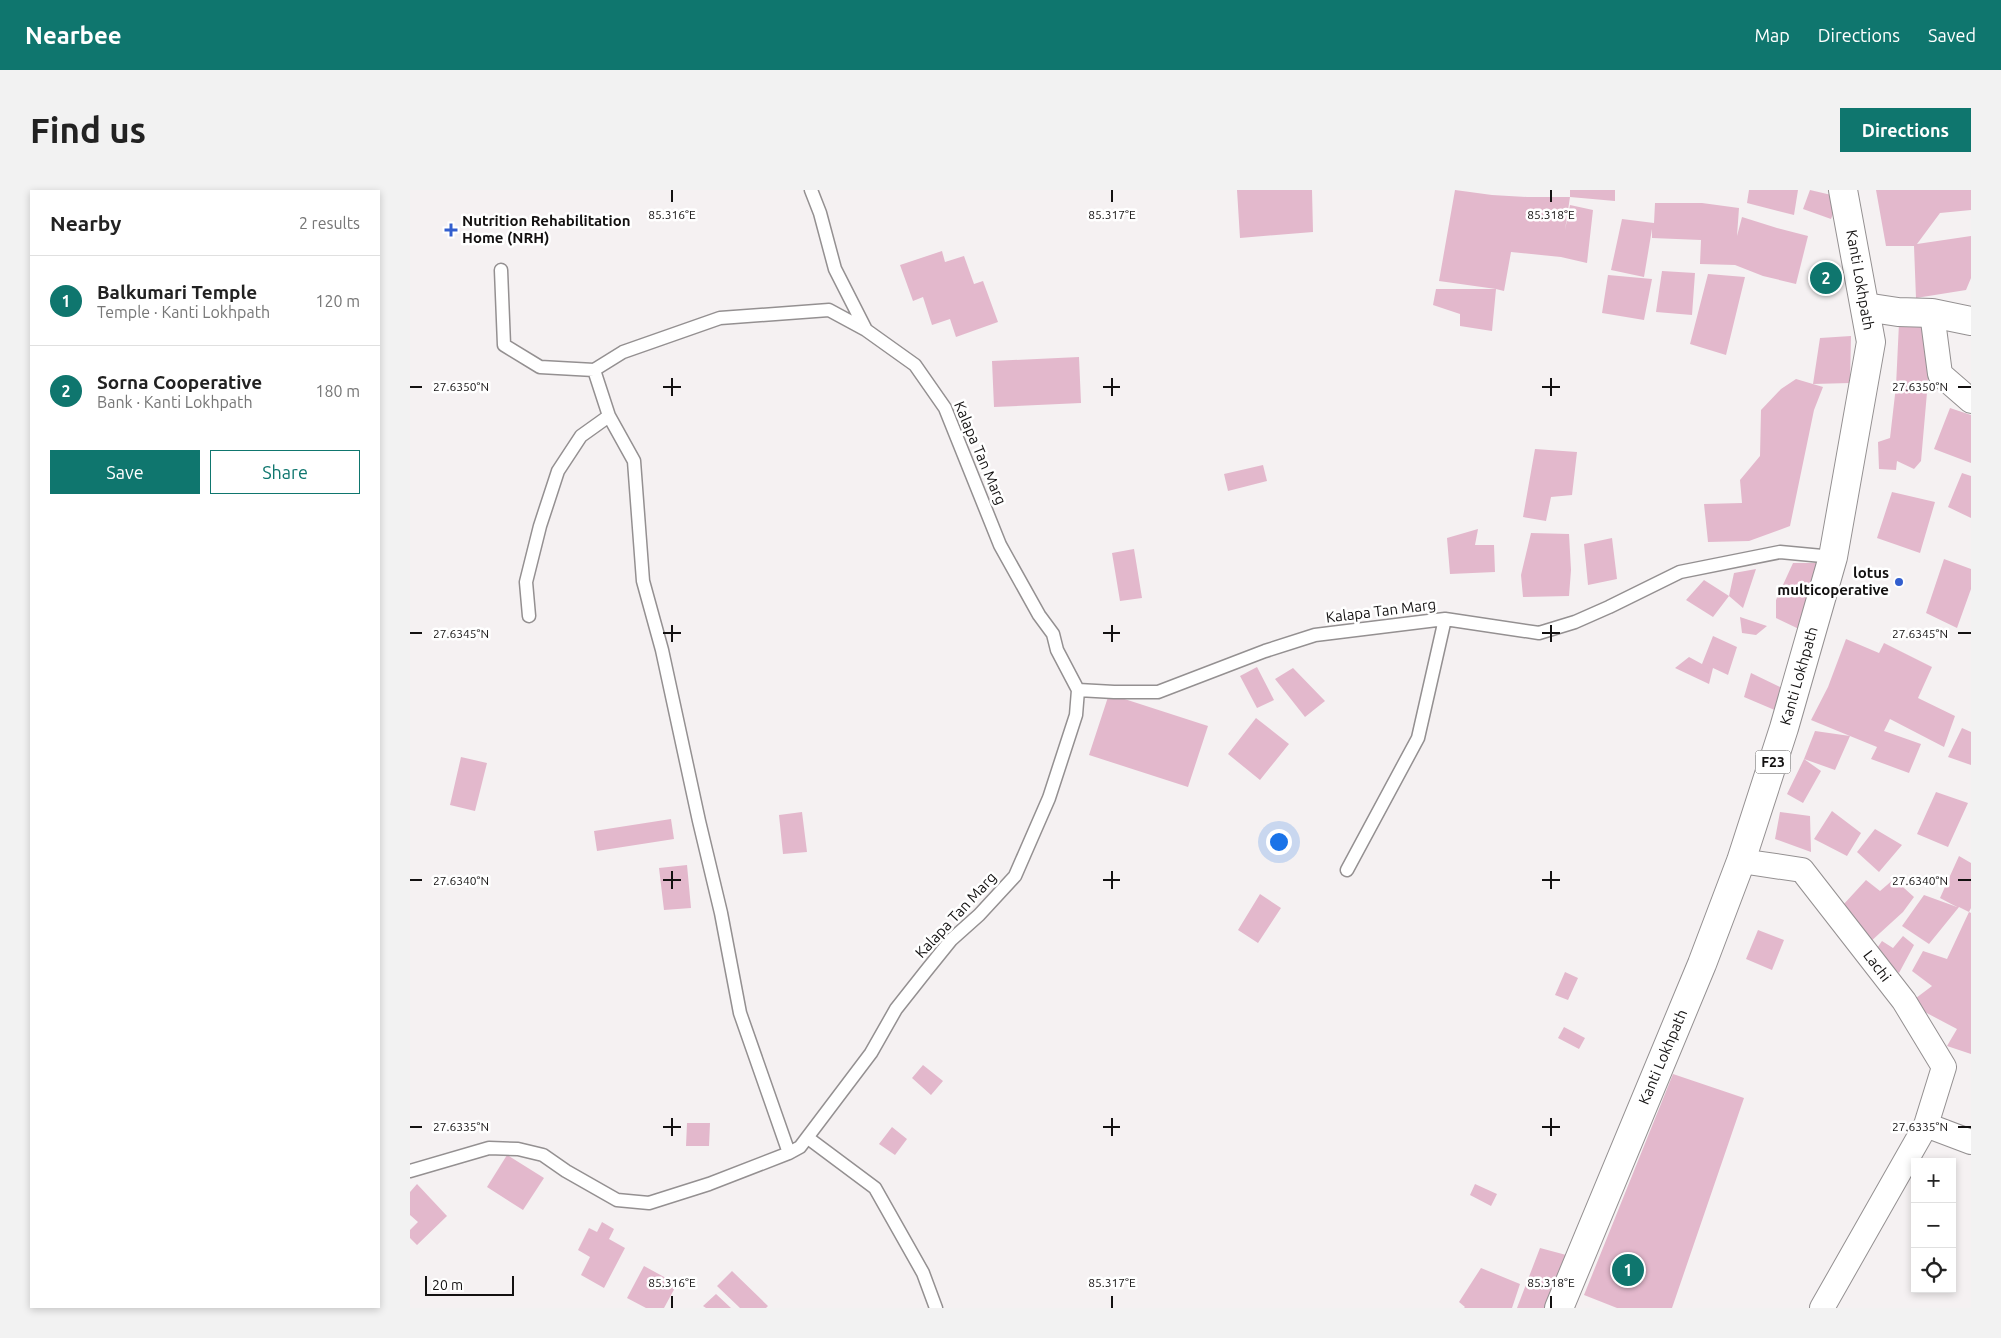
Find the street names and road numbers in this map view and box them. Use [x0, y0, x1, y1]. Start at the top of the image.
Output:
street label: Kanti Lokhpath [1843, 228, 1878, 332]
street label: Kalapa Tan Marg [951, 398, 1010, 507]
street label: Kalapa Tan Marg [1325, 595, 1437, 626]
street label: Kanti Lokhpath [1776, 625, 1821, 727]
road number: F23 [1756, 750, 1790, 774]
street label: Kalapa Tan Marg [912, 868, 1000, 961]
street label: Lachi [1860, 947, 1895, 985]
street label: Kanti Lokhpath [1635, 1007, 1690, 1107]

